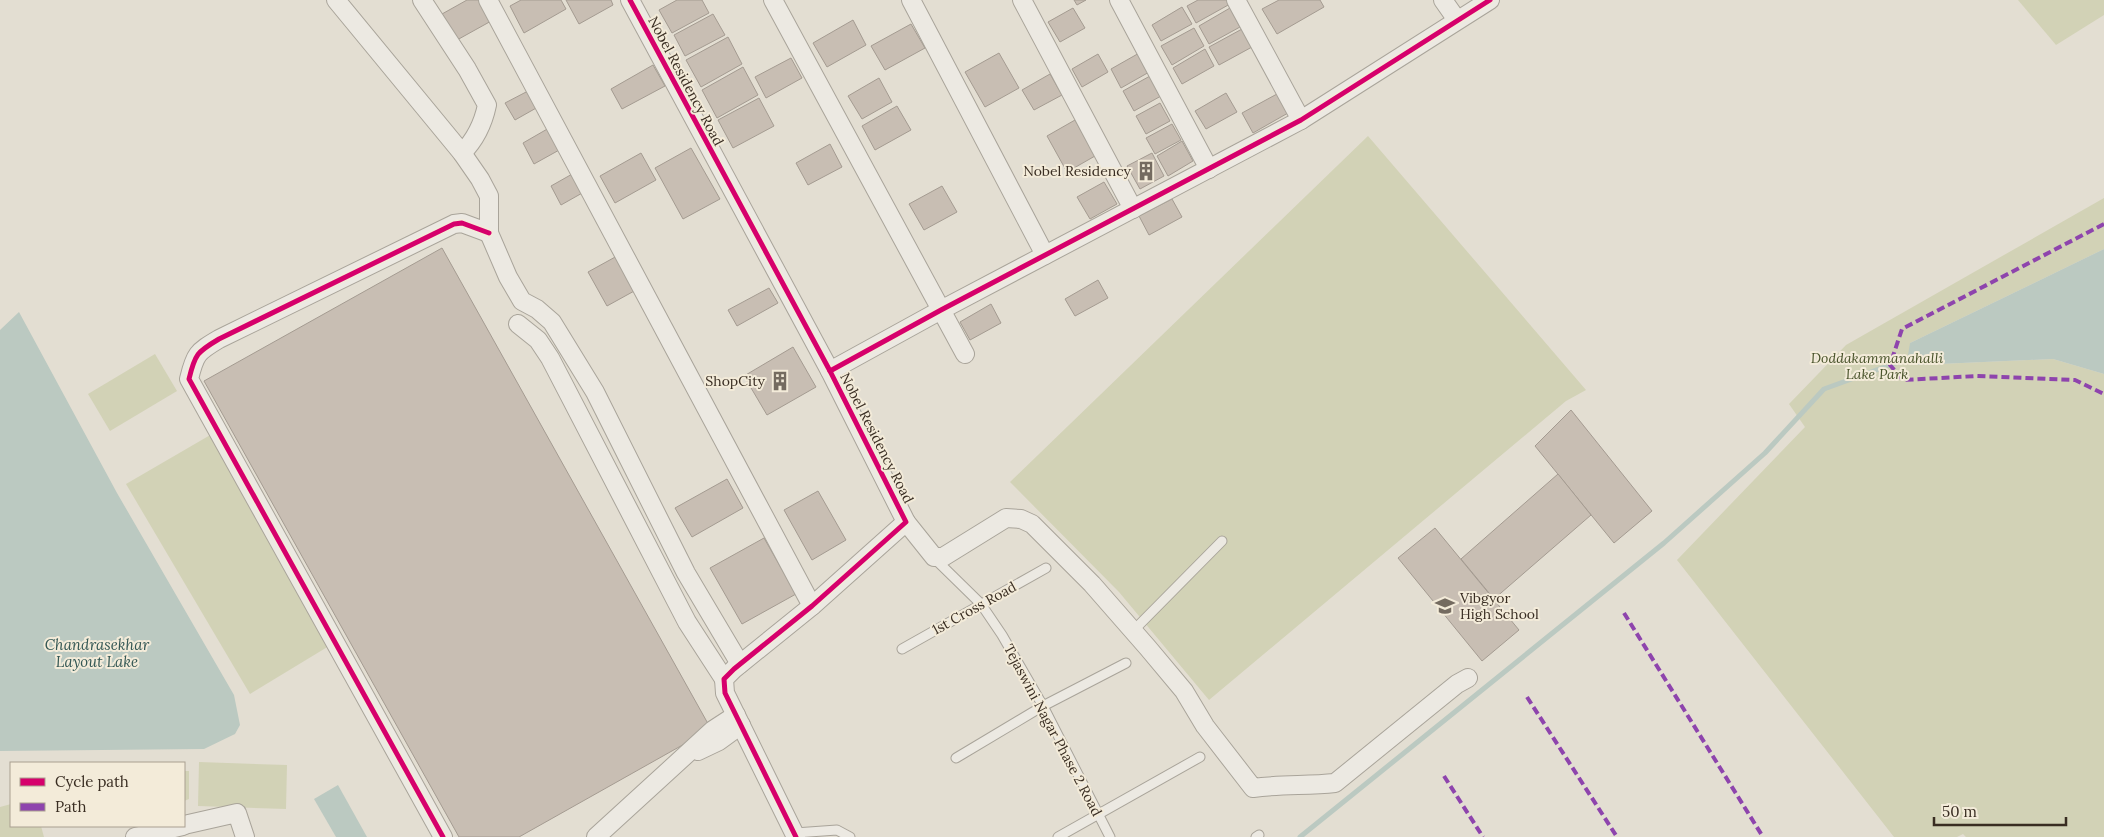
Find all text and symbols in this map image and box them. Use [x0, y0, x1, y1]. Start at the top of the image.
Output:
street label: Nobel Residency Road [644, 13, 728, 149]
building icon: Nobel Residency [1135, 160, 1157, 182]
place label: Nobel Residency [1023, 162, 1132, 180]
park label: Doddakammanahalli Lake Park [1811, 349, 1944, 383]
building icon: ShopCity [769, 370, 791, 392]
street label: Nobel Residency Road [836, 370, 918, 506]
place label: ShopCity [705, 372, 766, 390]
street label: 1st Cross Road [929, 577, 1019, 639]
place label: Vibgyor High School [1459, 589, 1539, 623]
school or university icon: Vibgyor High School [1434, 595, 1456, 617]
water label: Chandrasekhar Layout Lake [45, 635, 149, 671]
street label: Tejaswini Nagar Phase 2 Road [1000, 641, 1106, 819]
legend [10, 762, 185, 827]
text: Cycle path [55, 772, 129, 791]
scale bar [1934, 794, 2066, 826]
text: Path [55, 797, 86, 816]
text: 50 m [1942, 802, 1977, 821]

